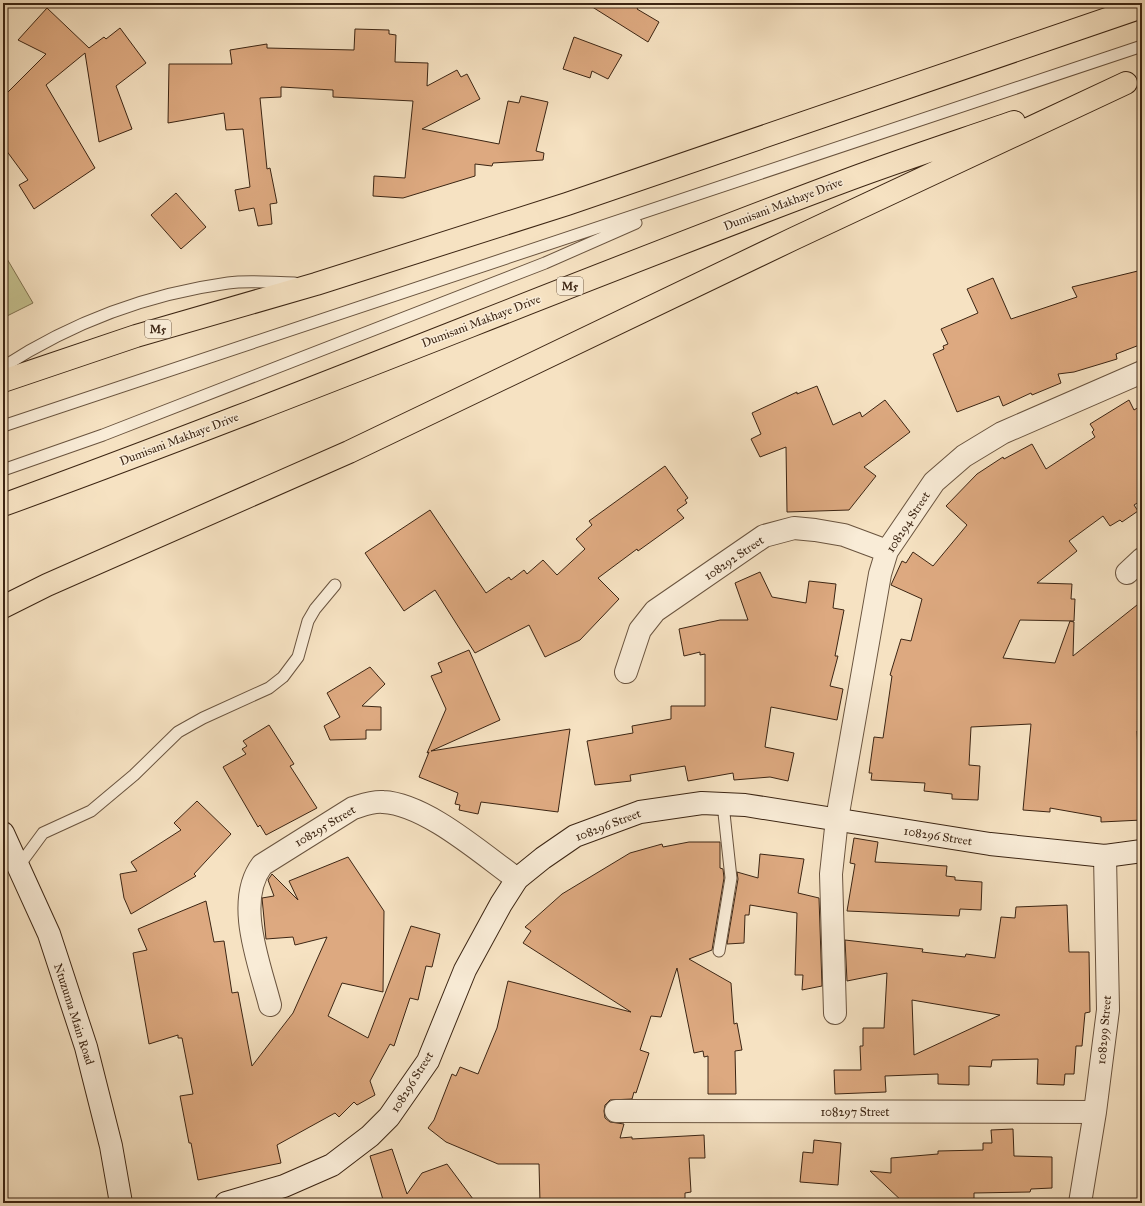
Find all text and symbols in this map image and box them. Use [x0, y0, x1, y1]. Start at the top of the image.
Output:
street label: Dumisani Makhaye Drive [721, 175, 845, 233]
road number: M5 [557, 277, 583, 295]
street label: Dumisani Makhaye Drive [419, 292, 543, 350]
road number: M5 [145, 320, 171, 338]
street label: Dumisani Makhaye Drive [117, 410, 241, 468]
street label: 108294 Street [883, 488, 933, 555]
street label: 108292 Street [702, 533, 767, 583]
street label: 108295 Street [292, 802, 359, 850]
street label: 108296 Street [573, 806, 643, 844]
street label: 108296 Street [903, 824, 974, 848]
street label: Ntuzuma Main Road [51, 962, 97, 1066]
street label: 108299 Street [1094, 994, 1114, 1065]
street label: 108296 Street [388, 1048, 437, 1115]
street label: 108297 Street [820, 1105, 890, 1119]

